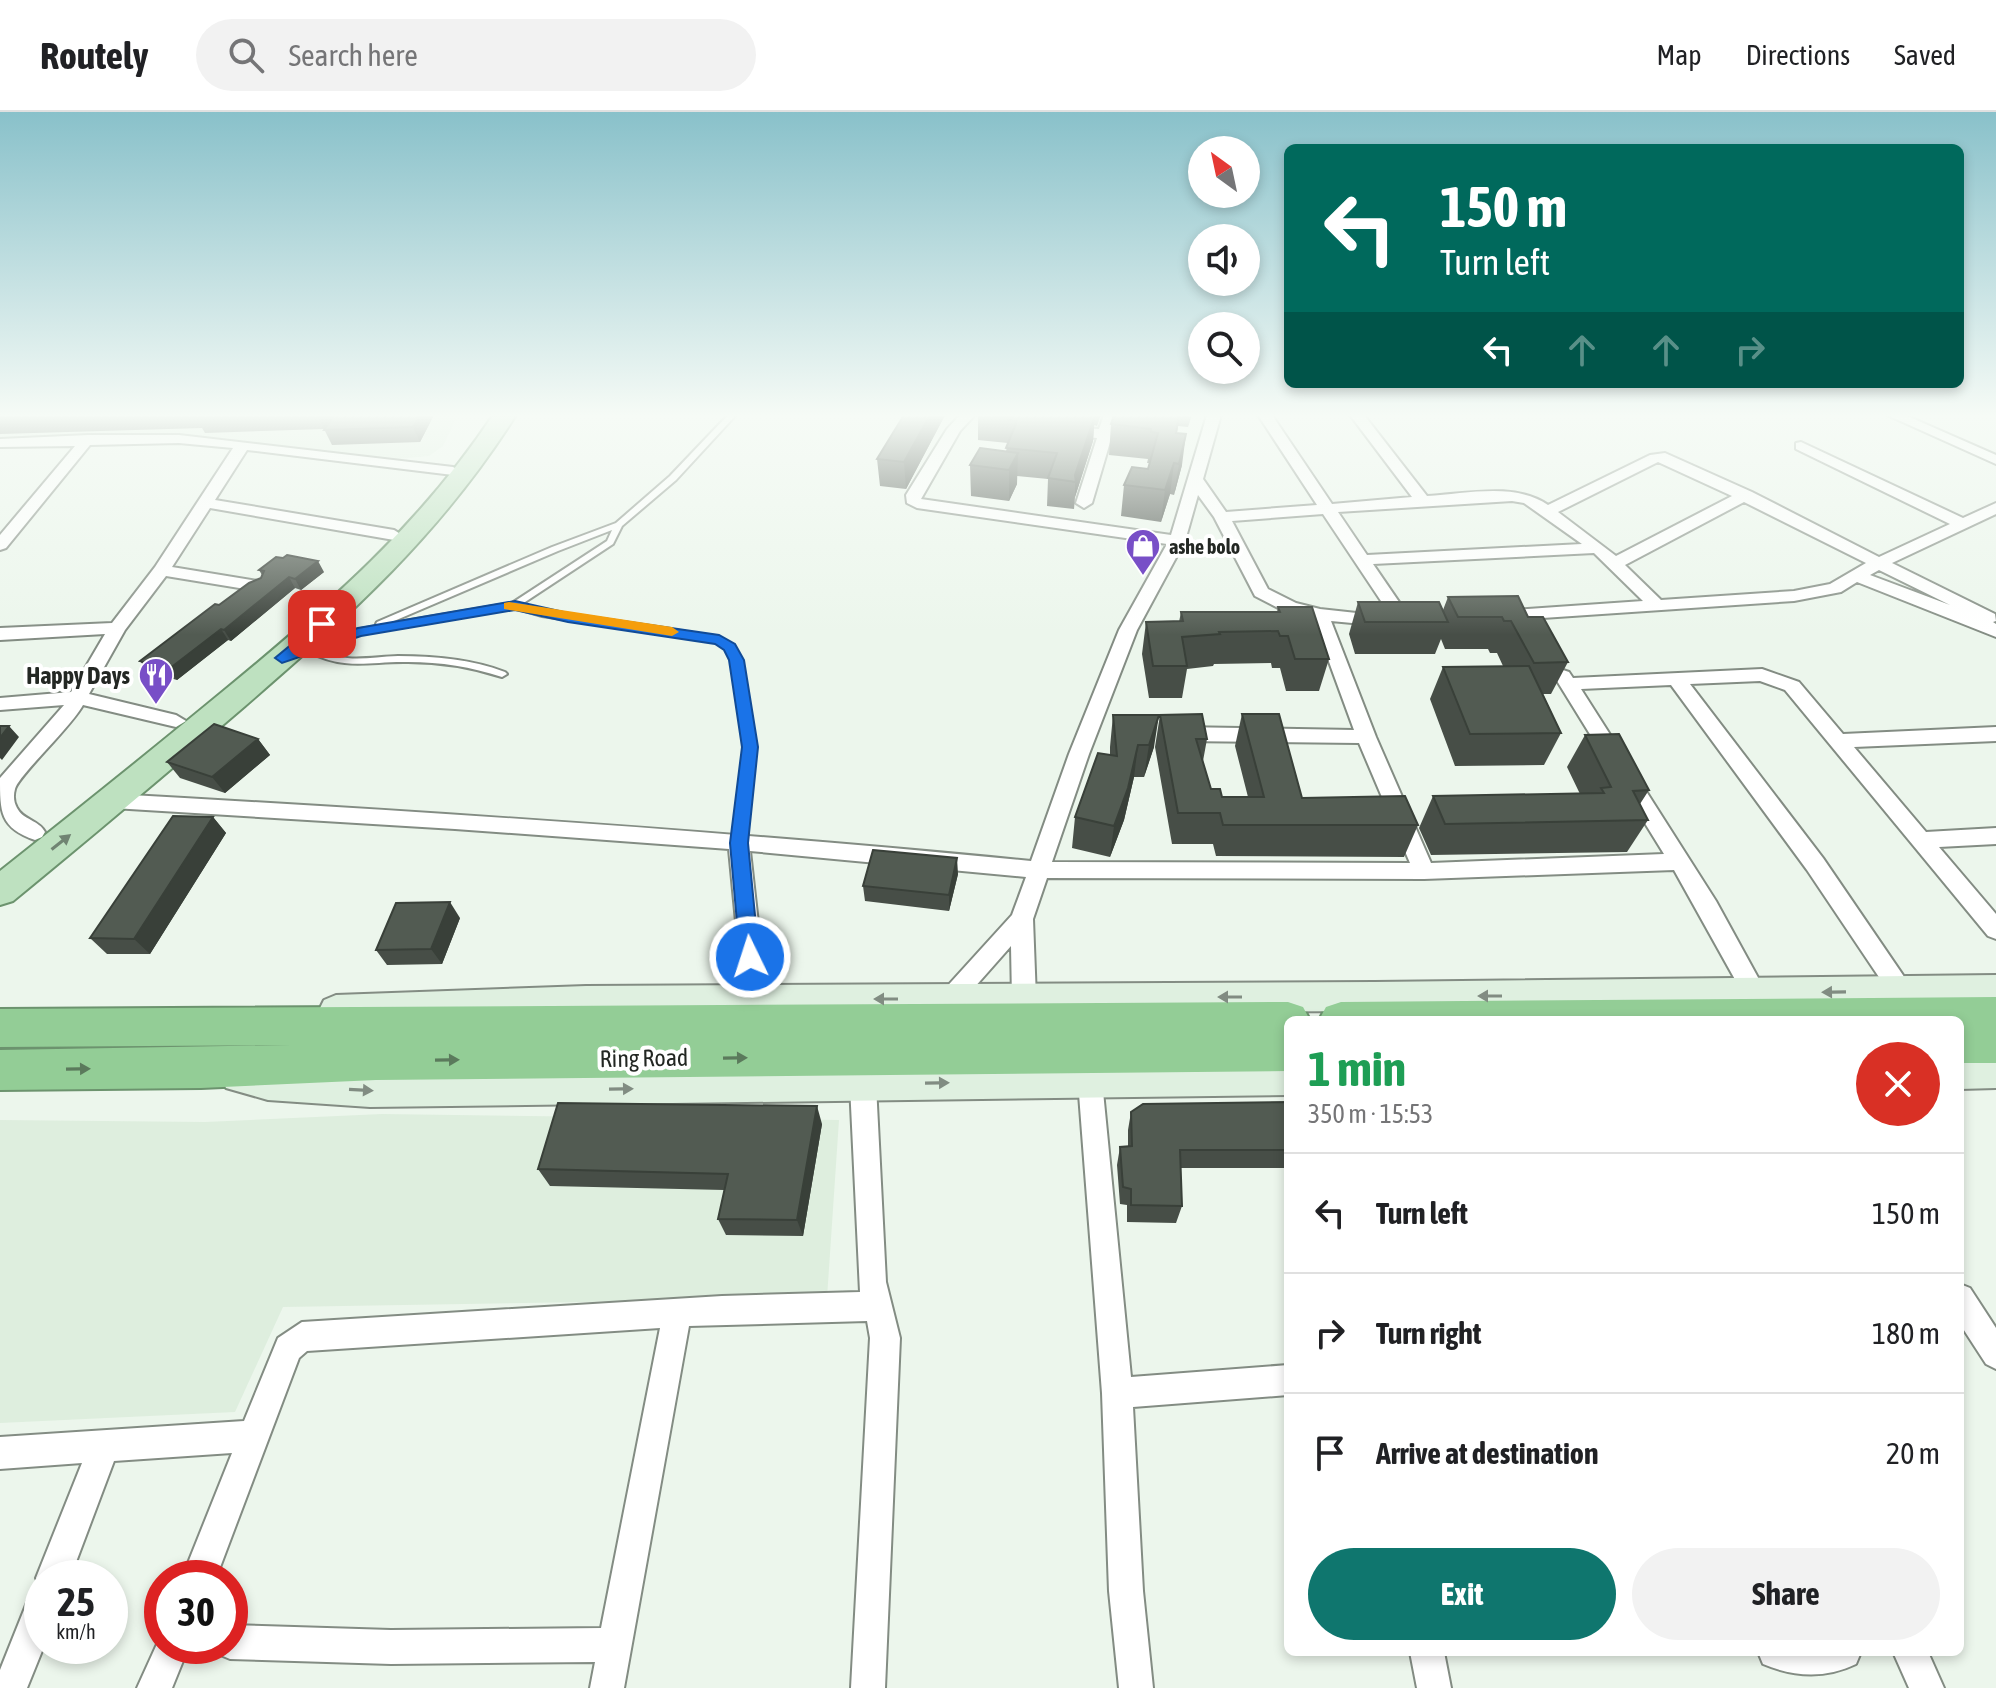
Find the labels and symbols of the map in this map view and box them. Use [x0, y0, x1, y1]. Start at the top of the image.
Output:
north arrow [1188, 136, 1260, 208]
shop icon: ashe bolo [1124, 527, 1162, 577]
place label: ashe bolo [1169, 535, 1240, 558]
pin [288, 590, 356, 658]
restaurant icon: Happy Days [137, 656, 175, 706]
place label: Happy Days [26, 662, 131, 689]
one-way arrow [51, 834, 71, 851]
position arrow [708, 915, 792, 999]
one-way arrow [1821, 986, 1846, 999]
one-way arrow [1477, 989, 1502, 1002]
one-way arrow [1217, 991, 1242, 1003]
one-way arrow [873, 993, 898, 1005]
street label: Ring Road [599, 1044, 689, 1072]
one-way arrow [723, 1051, 748, 1064]
one-way arrow [435, 1054, 460, 1066]
one-way arrow [66, 1063, 91, 1076]
one-way arrow [925, 1077, 950, 1090]
one-way arrow [609, 1083, 634, 1095]
one-way arrow [349, 1084, 374, 1097]
speed limit sign: 30 [144, 1560, 248, 1664]

